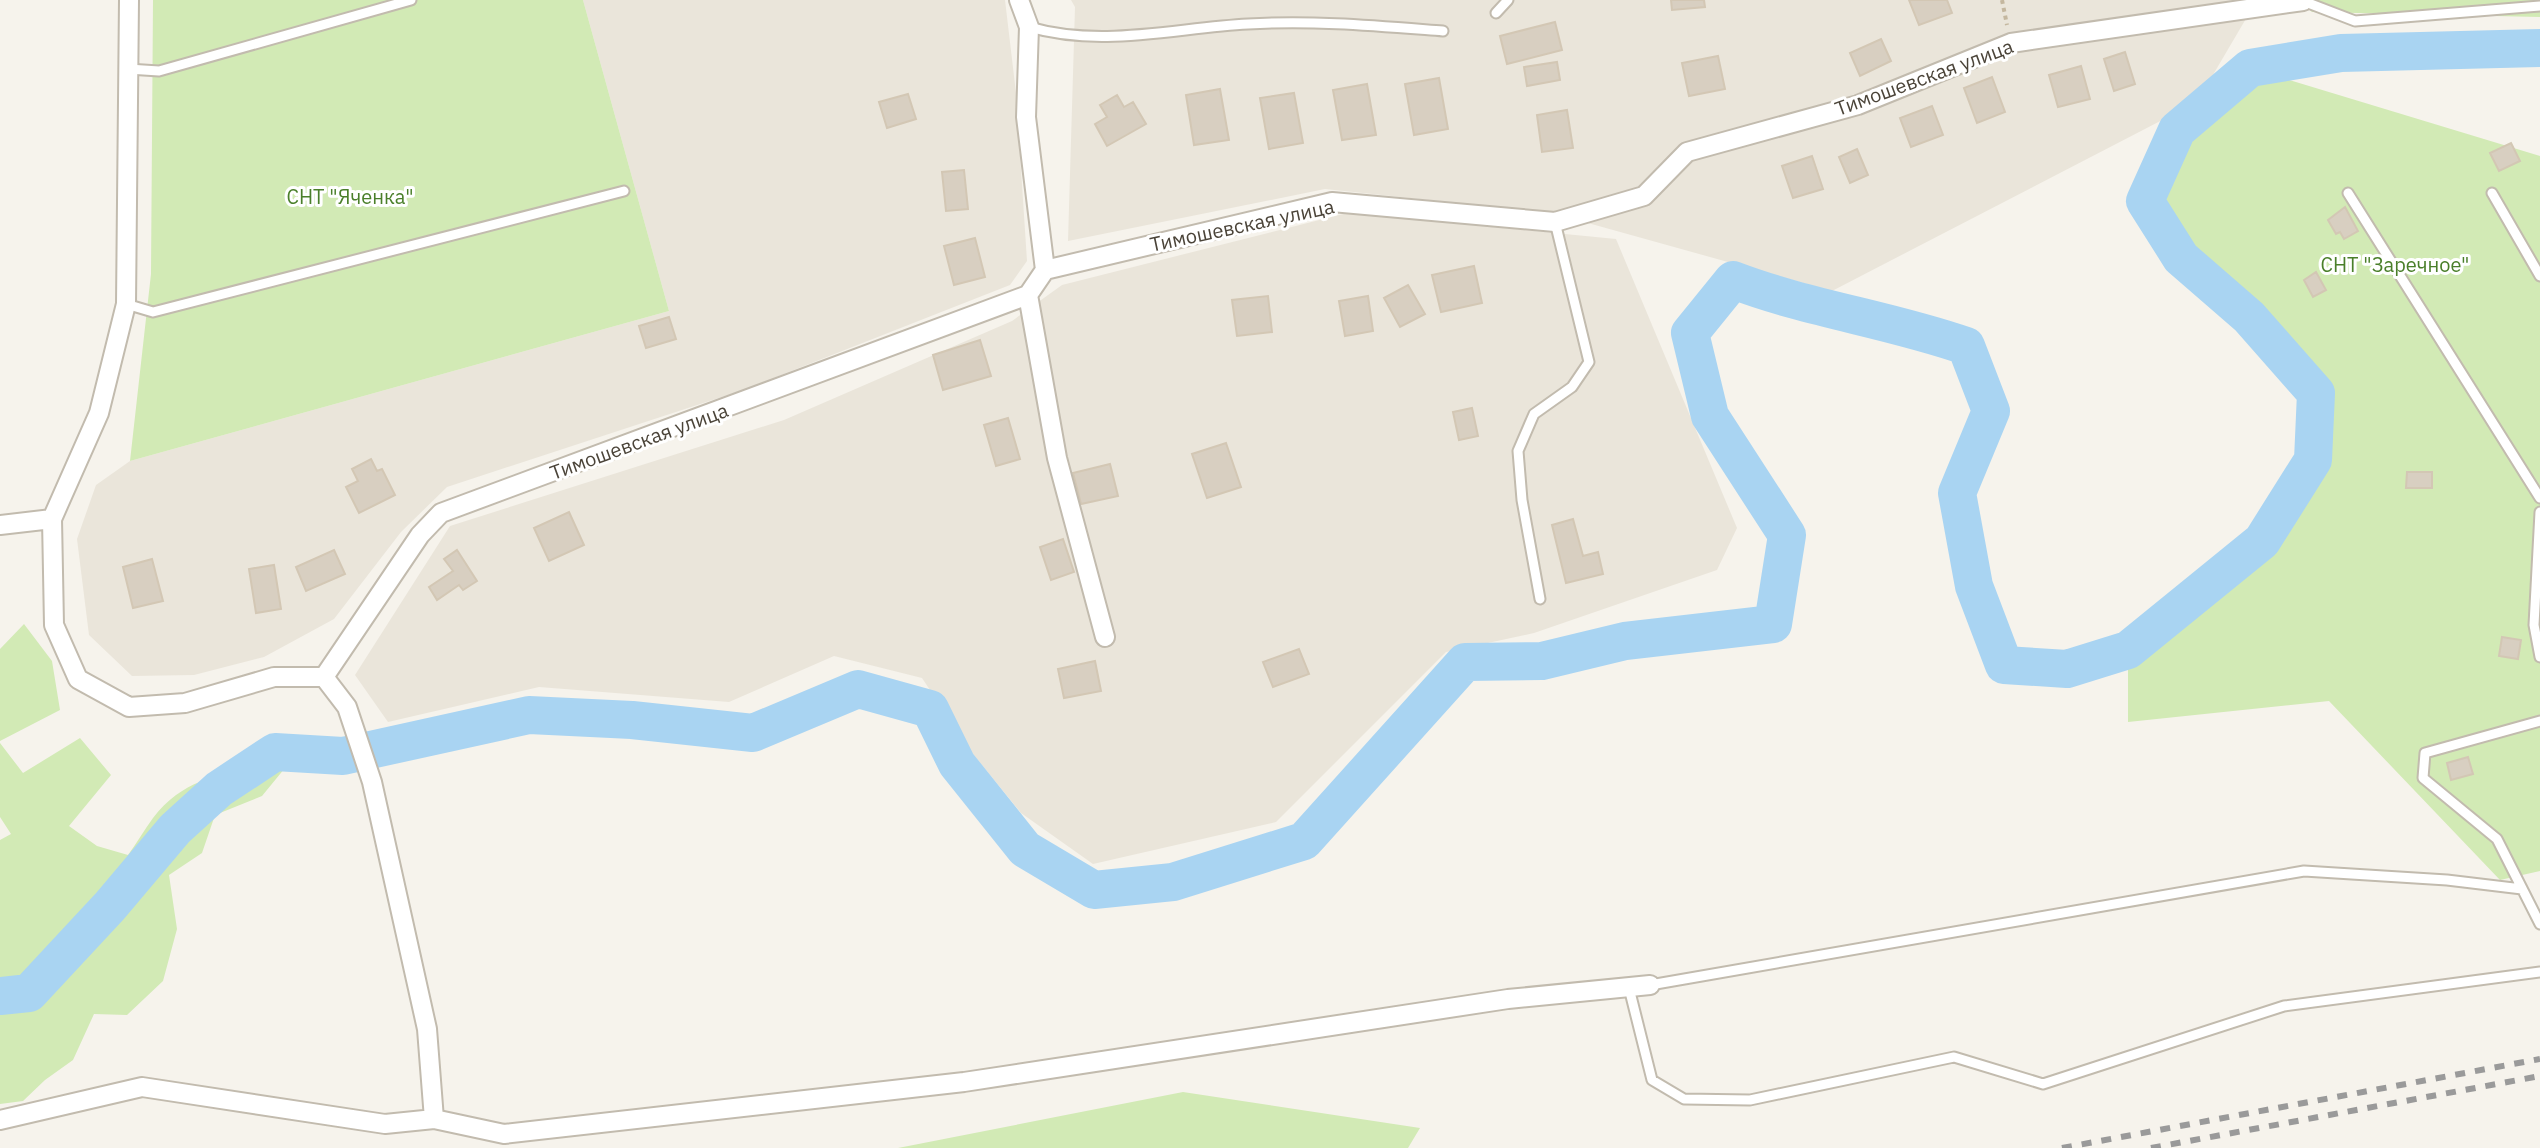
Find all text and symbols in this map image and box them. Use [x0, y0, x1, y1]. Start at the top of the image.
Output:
street label: Тимошевская улица [1831, 32, 2017, 122]
park label: СНТ "Яченка" [286, 183, 414, 210]
street label: Тимошевская улица [1147, 192, 1337, 258]
park label: СНТ "Заречное" [2321, 251, 2469, 278]
street label: Тимошевская улица [546, 396, 732, 486]

